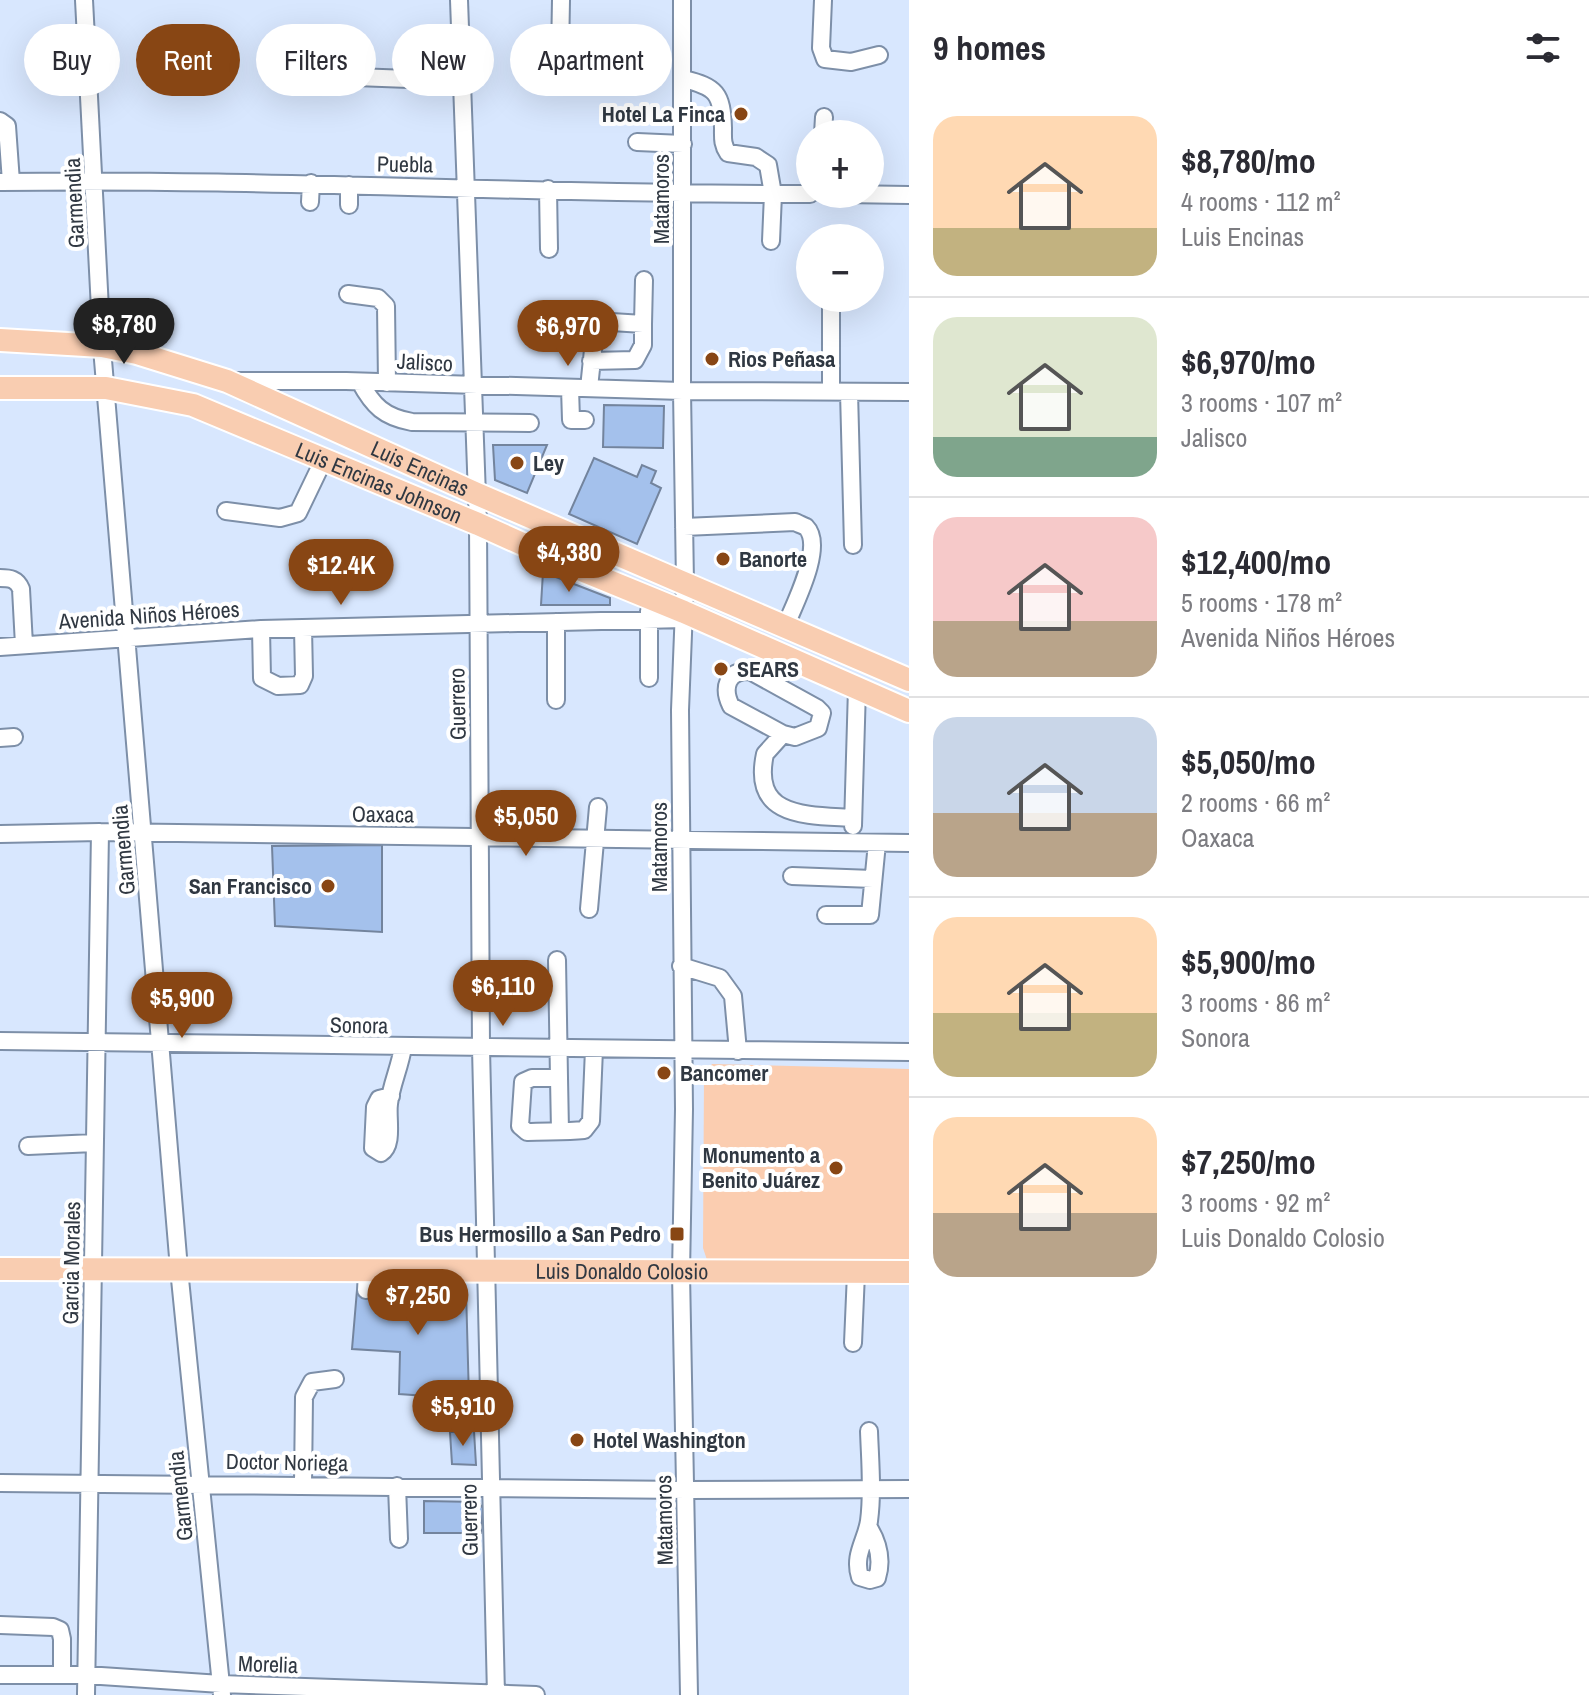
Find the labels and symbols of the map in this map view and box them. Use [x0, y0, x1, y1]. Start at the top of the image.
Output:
place label: Hotel La Finca [602, 99, 725, 129]
marker: Hotel La Finca [732, 105, 750, 123]
street label: Puebla [377, 149, 433, 179]
street label: Matamoros [646, 154, 676, 244]
street label: Garmendia [57, 157, 91, 249]
pin: $8,780 [59, 298, 189, 366]
pin: $6,970 [503, 300, 633, 368]
place label: Rios Peñasa [728, 344, 835, 374]
street label: Jalisco [396, 346, 454, 378]
marker: Rios Peñasa [703, 350, 721, 368]
street label: Luis Encinas [366, 433, 474, 503]
street label: Luis Encinas Johnson [291, 434, 467, 531]
place label: Ley [533, 448, 564, 478]
marker: Ley [508, 454, 526, 472]
pin: $4,380 [504, 526, 634, 594]
pin: $12.4K [276, 539, 406, 607]
place label: Banorte [739, 544, 807, 574]
marker: Banorte [714, 550, 732, 568]
street label: Avenida Niños Héroes [57, 594, 240, 636]
place label: SEARS [737, 654, 799, 684]
marker: SEARS [712, 660, 730, 678]
street label: Guerrero [441, 668, 473, 740]
pin: $5,050 [461, 790, 591, 858]
street label: Oaxaca [352, 798, 414, 830]
street label: Matamoros [644, 802, 674, 892]
street label: Garmendia [104, 804, 142, 896]
place label: San Francisco [189, 871, 312, 901]
marker: San Francisco [319, 877, 337, 895]
pin: $6,110 [438, 960, 568, 1028]
pin: $5,900 [117, 972, 247, 1040]
street label: Sonora [330, 1009, 388, 1041]
place label: Bancomer [680, 1058, 768, 1088]
marker: Bancomer [655, 1064, 673, 1082]
place label: Monumento a Benito Juárez [702, 1140, 820, 1195]
marker: Monumento a Benito Juárez [827, 1159, 845, 1177]
street label: Garcia Morales [55, 1201, 87, 1325]
place label: Bus Hermosillo a San Pedro [419, 1219, 661, 1249]
marker: Bus Hermosillo a San Pedro [668, 1225, 686, 1243]
street label: Luis Donaldo Colosio [536, 1256, 708, 1286]
pin: $7,250 [353, 1269, 483, 1337]
pin: $5,910 [398, 1380, 528, 1448]
place label: Hotel Washington [593, 1425, 746, 1455]
marker: Hotel Washington [568, 1431, 586, 1449]
street label: Doctor Noriega [226, 1446, 348, 1478]
street label: Garmendia [160, 1450, 200, 1542]
street label: Matamoros [648, 1475, 680, 1565]
street label: Guerrero [453, 1484, 485, 1556]
street label: Morelia [237, 1648, 299, 1680]

